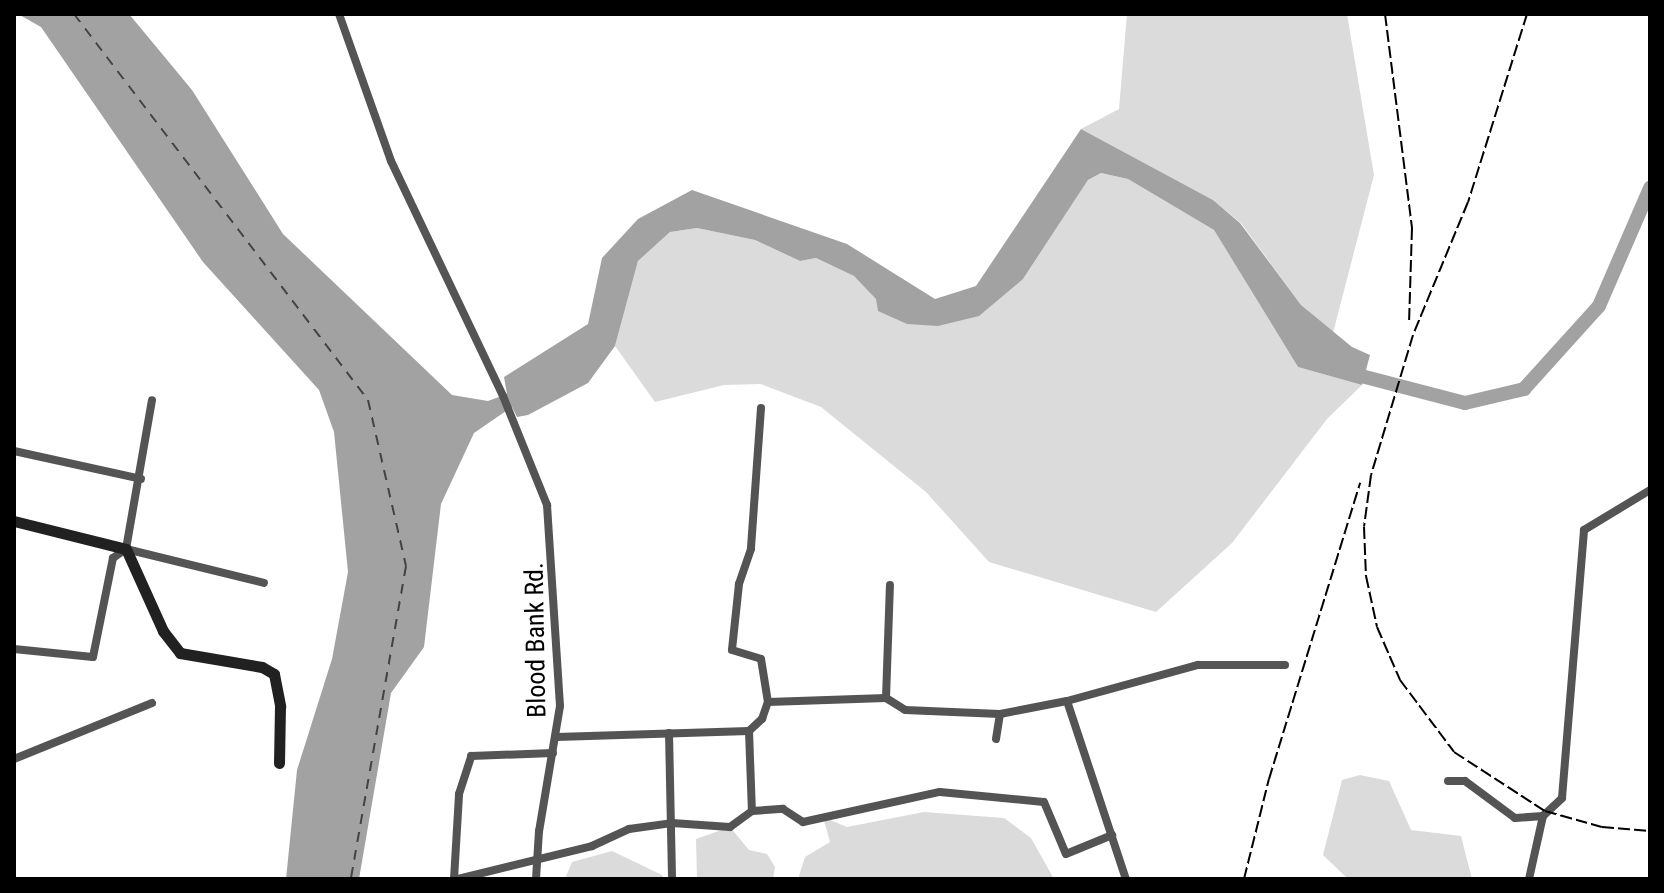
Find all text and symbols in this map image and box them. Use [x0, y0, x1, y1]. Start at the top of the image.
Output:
street label: Blood Bank Rd. [519, 562, 553, 718]

